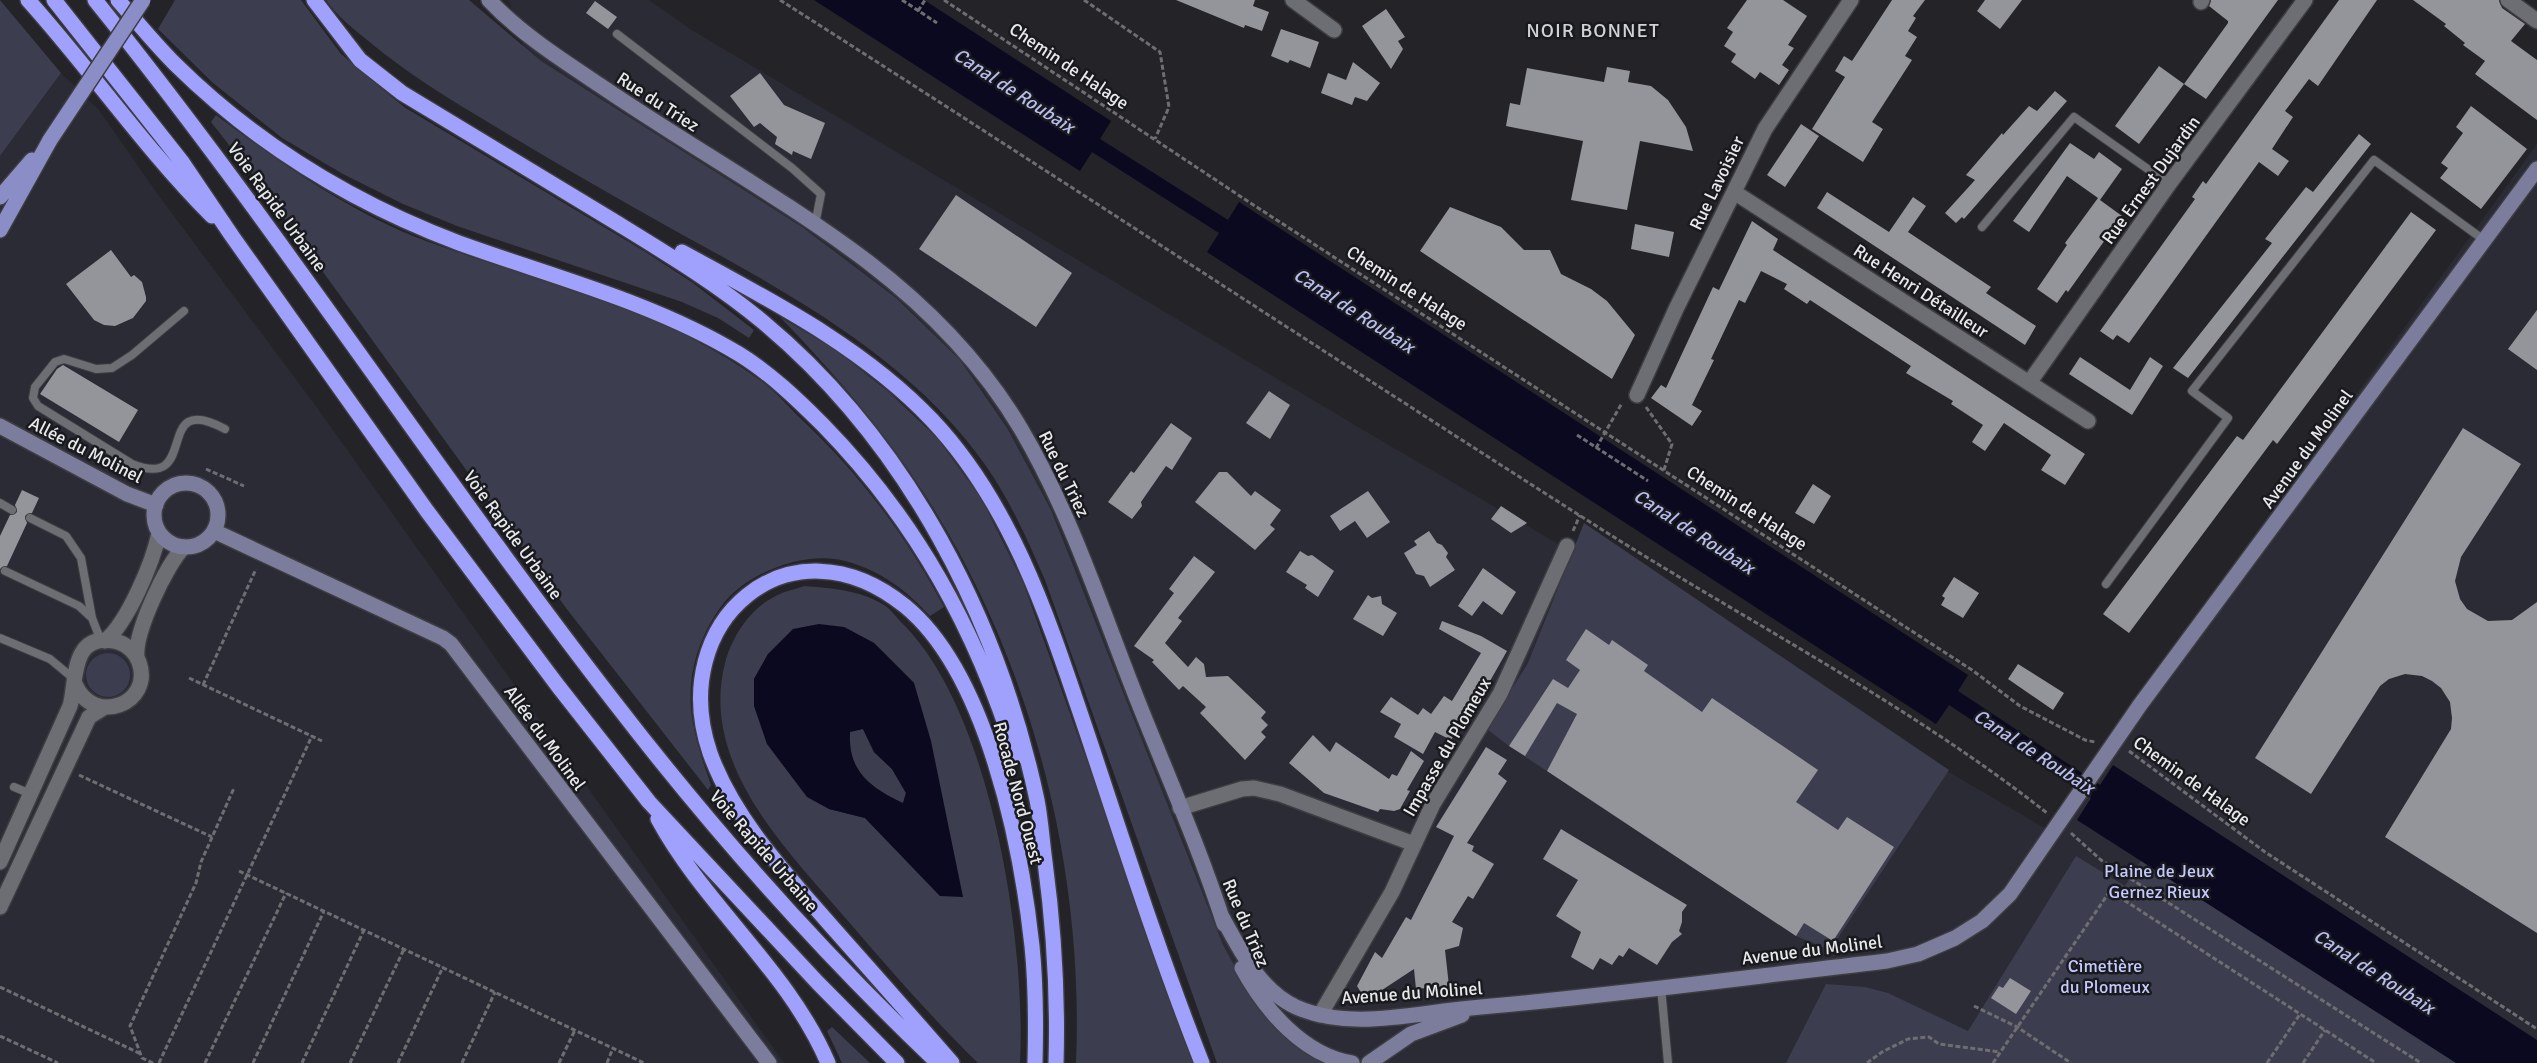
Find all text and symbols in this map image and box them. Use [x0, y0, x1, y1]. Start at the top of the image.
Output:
street label: Chemin de Halage [1005, 18, 1133, 114]
district label: NOIR BONNET [1526, 18, 1660, 43]
water label: Canal de Roubaix [949, 43, 1081, 140]
street label: Rue du Triez [613, 67, 703, 137]
street label: Rue Ernest Dujardin [2097, 112, 2205, 248]
street label: Rue Lavoisier [1685, 132, 1749, 234]
street label: Voie Rapide Urbaine [223, 138, 331, 276]
street label: Rue Henri Détailleur [1849, 239, 1993, 343]
street label: Chemin de Halage [1343, 241, 1471, 335]
water label: Canal de Roubaix [1289, 263, 1421, 360]
street label: Avenue du Molinel [2256, 385, 2358, 513]
street label: Allée du Molinel [26, 412, 146, 488]
street label: Rue du Triez [1034, 427, 1094, 521]
street label: Chemin de Halage [1683, 461, 1811, 555]
street label: Voie Rapide Urbaine [459, 466, 567, 604]
water label: Canal de Roubaix [1629, 484, 1761, 581]
street label: Impasse du Plomeux [1398, 673, 1496, 820]
street label: Allée du Molinel [500, 681, 590, 795]
water label: Canal de Roubaix [1969, 704, 2101, 801]
street label: Rocade Nord Ouest [988, 719, 1048, 867]
street label: Chemin de Halage [2129, 731, 2255, 831]
street label: Voie Rapide Urbaine [705, 786, 823, 916]
park label: Plaine de Jeux Gernez Rieux [2104, 860, 2215, 903]
street label: Rue du Triez [1218, 876, 1274, 970]
water label: Canal de Roubaix [2309, 924, 2441, 1021]
street label: Avenue du Molinel [1740, 930, 1884, 970]
park label: Cimetière du Plomeux [2060, 955, 2150, 998]
street label: Avenue du Molinel [1341, 977, 1483, 1009]

